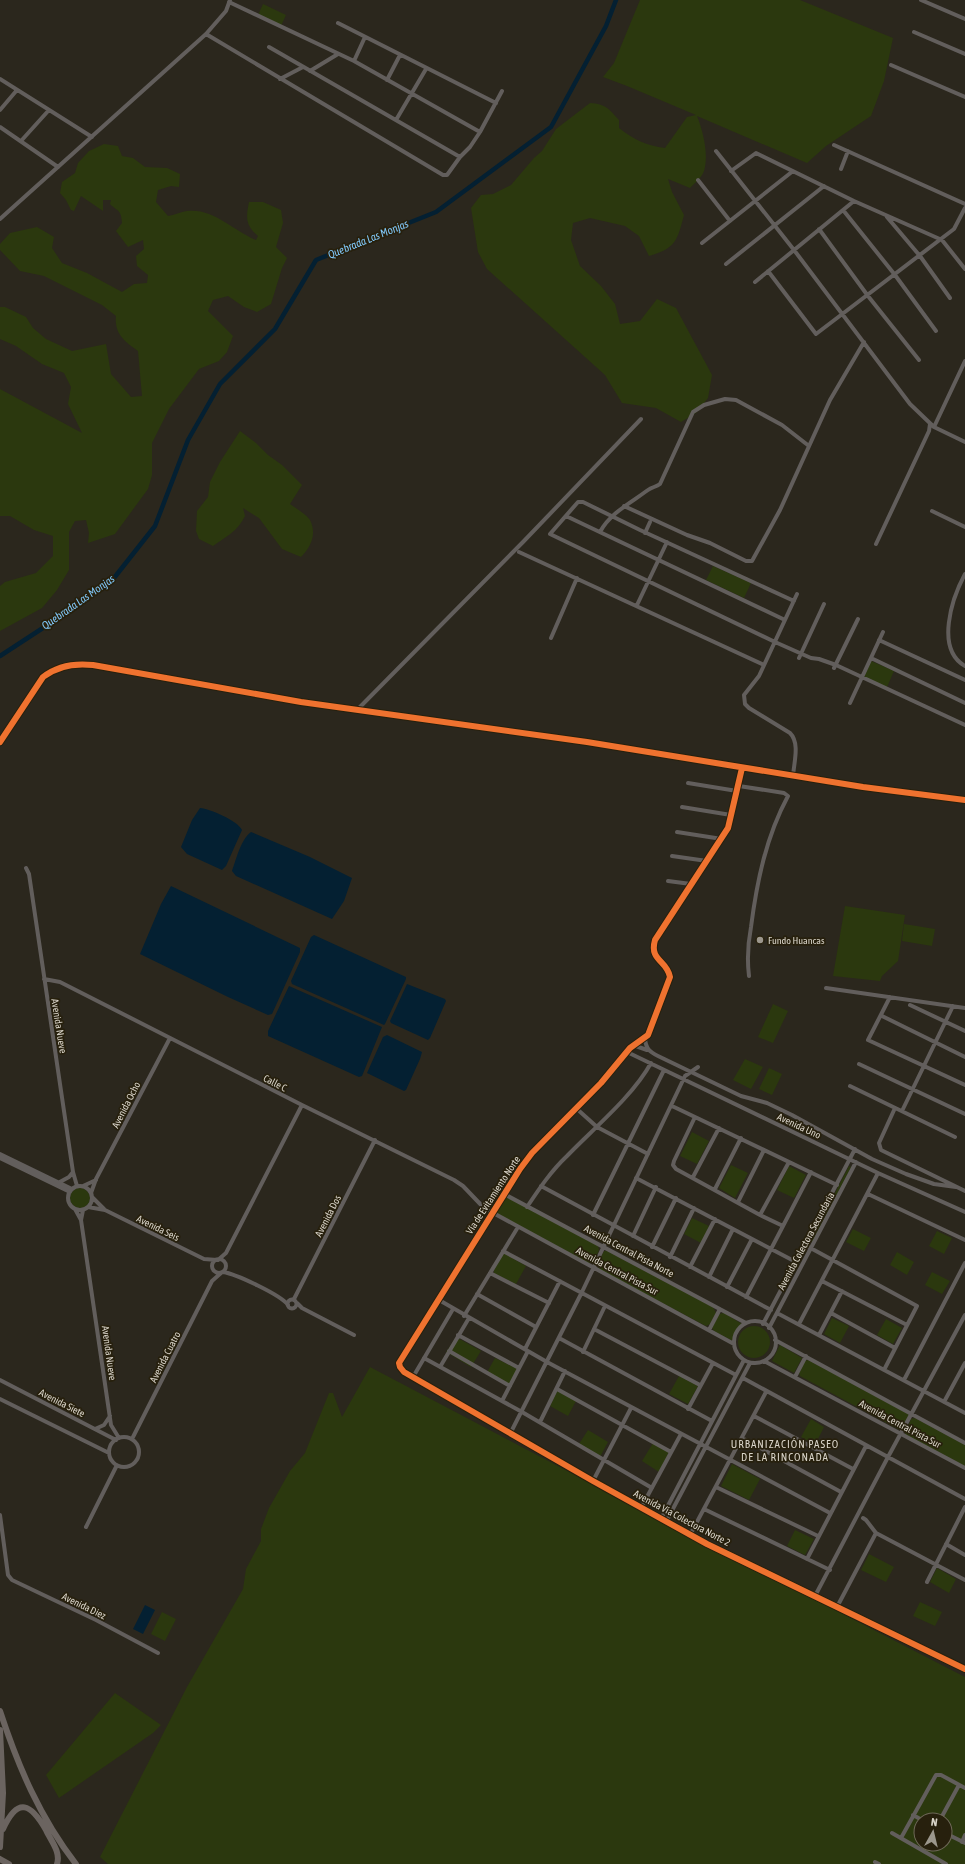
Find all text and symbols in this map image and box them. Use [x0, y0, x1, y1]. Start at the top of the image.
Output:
water label: Quebrada Las Monjas [326, 217, 410, 261]
water label: Quebrada Las Monjas [39, 572, 117, 632]
marker: Fundo Huancas [755, 935, 765, 945]
place label: Fundo Huancas [768, 935, 825, 946]
street label: Avenida Nueve [49, 998, 69, 1055]
street label: Calle C [261, 1072, 289, 1094]
street label: Avenida Ocho [110, 1080, 142, 1130]
street label: Avenida Uno [775, 1111, 823, 1141]
street label: Vía de Evitamiento Norte [464, 1154, 523, 1236]
street label: Avenida Colectora Secundaria [776, 1190, 837, 1292]
street label: Avenida Dos [313, 1193, 343, 1239]
street label: Avenida Seis [135, 1213, 181, 1243]
street label: Avenida Central Pista Norte [582, 1223, 676, 1279]
street label: Avenida Central Pista Sur [574, 1245, 661, 1298]
street label: Avenida Nueve [100, 1325, 118, 1381]
street label: Avenida Cuatro [147, 1329, 183, 1384]
street label: Avenida Siete [37, 1387, 87, 1419]
street label: Avenida Central Pista Sur [857, 1398, 944, 1451]
district label: URBANIZACIÓN PASEO DE LA RINCONADA [731, 1438, 839, 1463]
street label: Avenida Vía Colectora Norte 2 [632, 1488, 732, 1548]
street label: Avenida Diez [60, 1591, 108, 1622]
north arrow [913, 1812, 953, 1852]
text: N [930, 1816, 938, 1828]

